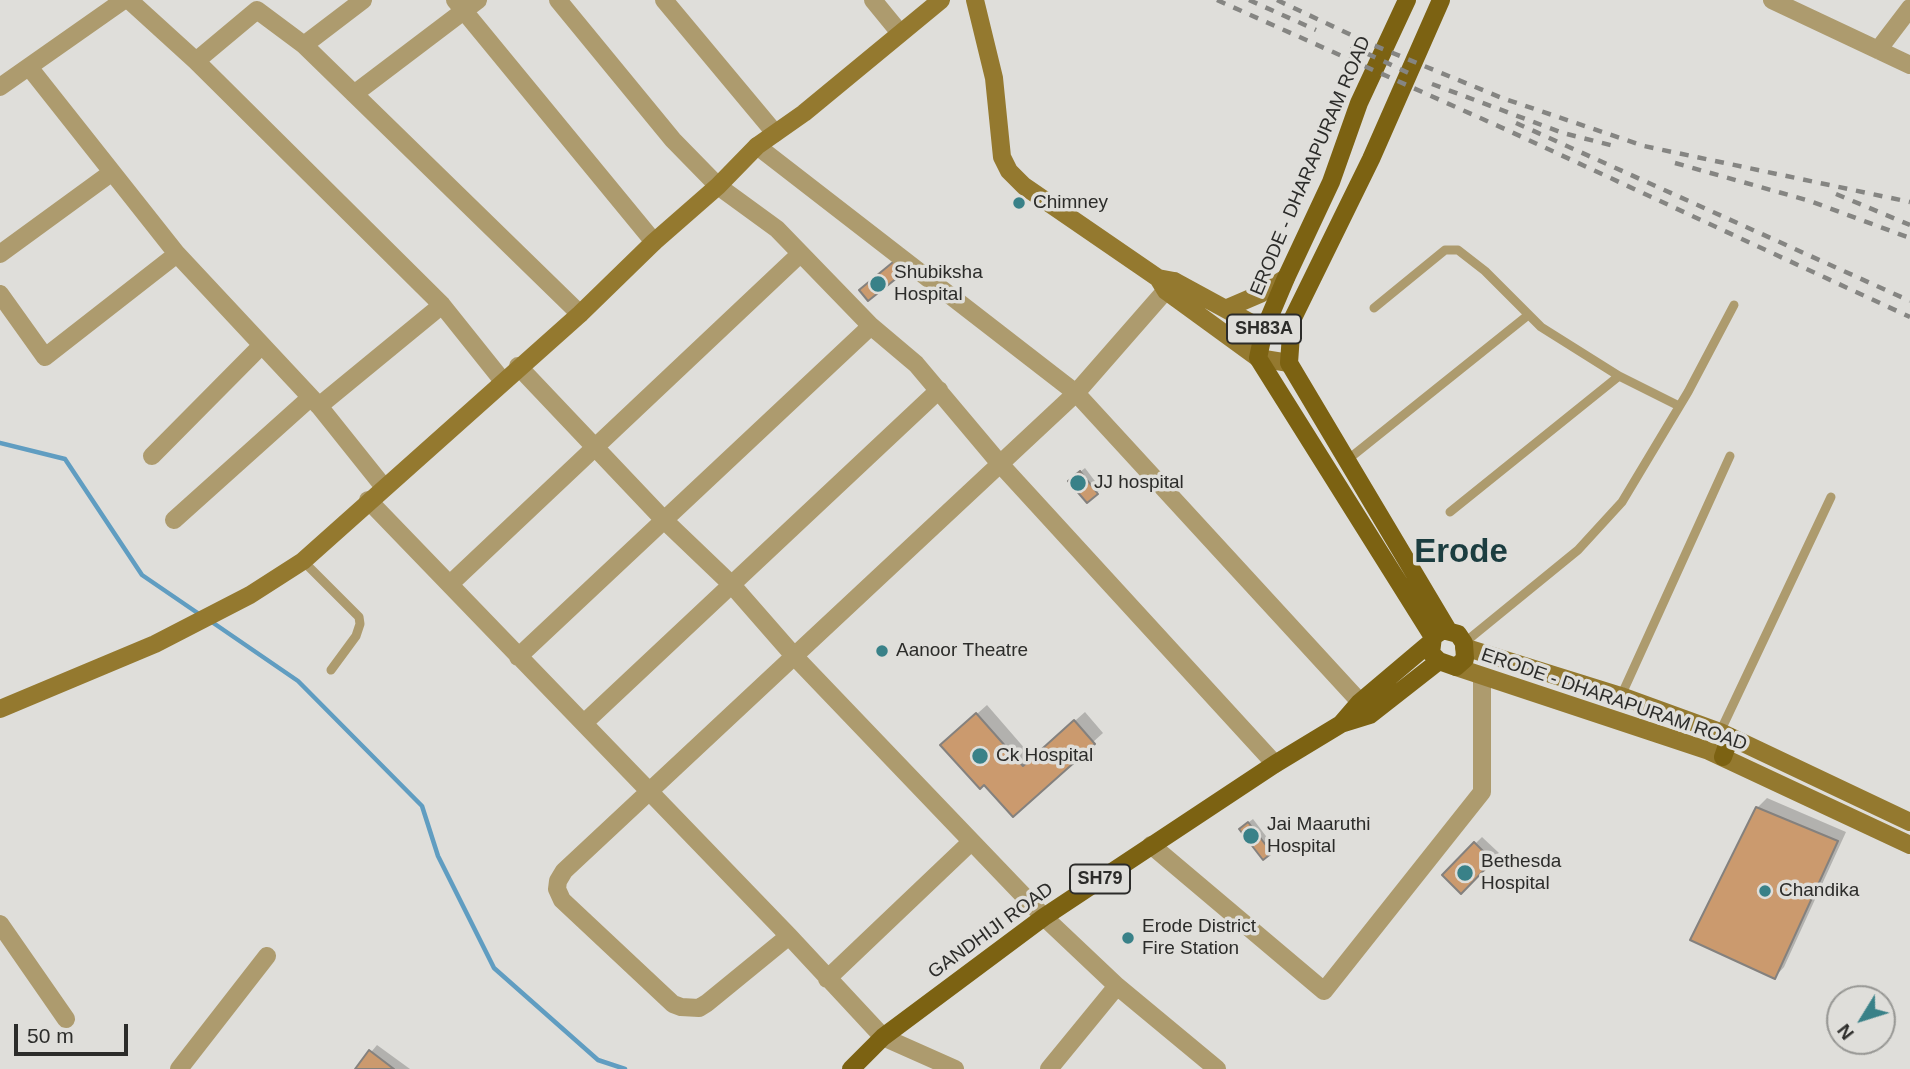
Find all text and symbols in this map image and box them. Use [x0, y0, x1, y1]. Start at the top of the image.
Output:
street label: ERODE - DHARAPURAM ROAD [1246, 33, 1376, 299]
place label: Chimney [1033, 192, 1108, 214]
marker: Chimney [1011, 195, 1027, 211]
place label: Shubiksha Hospital [894, 262, 983, 306]
marker: Shubiksha Hospital [868, 274, 888, 294]
road number: SH83A [1227, 314, 1301, 344]
place label: JJ hospital [1094, 472, 1184, 494]
marker: JJ hospital [1068, 473, 1088, 493]
district label: Erode [1414, 533, 1508, 573]
place label: Aanoor Theatre [896, 640, 1028, 662]
marker: Aanoor Theatre [874, 643, 890, 659]
street label: ERODE - DHARAPURAM ROAD [1478, 644, 1750, 756]
place label: Ck Hospital [996, 745, 1093, 767]
marker: Ck Hospital [970, 746, 990, 766]
place label: Jai Maaruthi Hospital [1267, 814, 1370, 858]
marker: Jai Maaruthi Hospital [1241, 826, 1261, 846]
place label: Bethesda Hospital [1481, 851, 1561, 895]
marker: Bethesda Hospital [1455, 863, 1475, 883]
road number: SH79 [1070, 864, 1130, 894]
street label: GANDHIJI ROAD [924, 878, 1058, 984]
place label: Chandika [1779, 880, 1859, 902]
marker: Chandika [1757, 883, 1773, 899]
place label: Erode District Fire Station [1142, 916, 1256, 960]
marker: Erode District Fire Station [1120, 930, 1136, 946]
north arrow [1826, 985, 1896, 1055]
scale bar [18, 1010, 131, 1054]
text: N [1833, 1020, 1858, 1044]
text: 50 m [27, 1024, 74, 1047]

